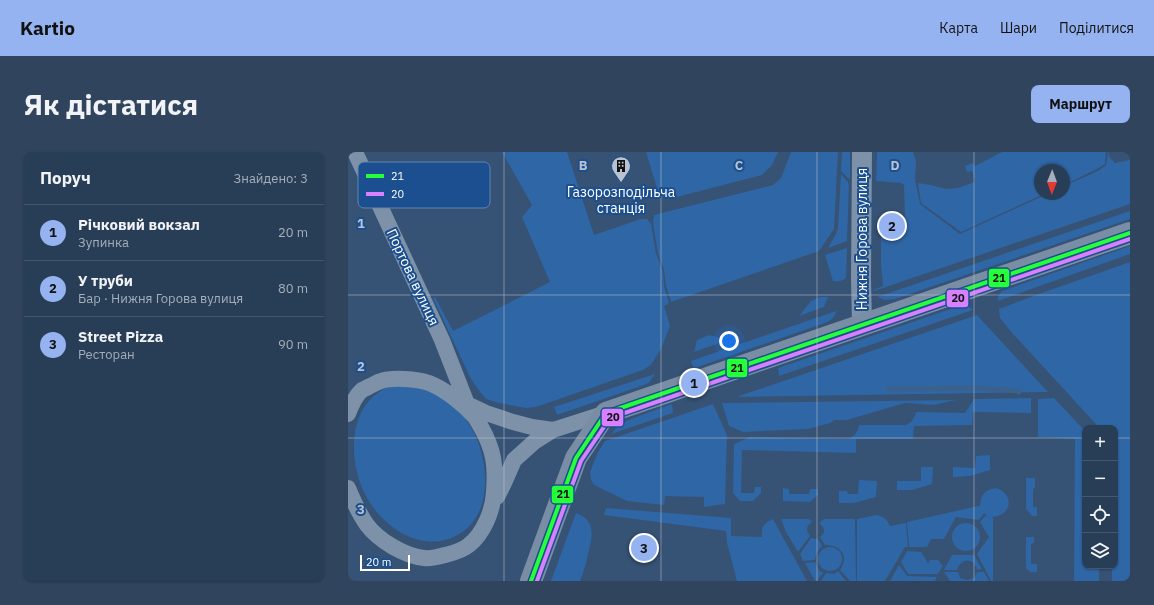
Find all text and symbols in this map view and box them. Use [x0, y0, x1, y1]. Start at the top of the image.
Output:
text: Kartio [20, 16, 75, 40]
text: Карта [939, 19, 978, 37]
text: Шари [1000, 19, 1037, 37]
text: Поділитися [1059, 19, 1134, 37]
button: Маршрут [1031, 85, 1130, 123]
text: Як дістатися [24, 86, 198, 123]
building icon: Газорозподільча станція [610, 155, 632, 183]
text: B [579, 157, 588, 174]
text: C [735, 157, 744, 174]
text: D [890, 157, 900, 174]
legend [358, 162, 490, 208]
north arrow [1034, 164, 1070, 200]
text: Поруч [40, 167, 91, 189]
street label: Нижня Горова вулиця [853, 168, 871, 310]
text: 21 [391, 169, 405, 183]
text: Знайдено: 3 [234, 170, 308, 187]
place label: Газорозподільча станція [567, 183, 676, 217]
text: 20 [391, 187, 404, 201]
pin: 2 [879, 211, 905, 241]
text: Річковий вокзал [78, 215, 200, 234]
text: 1 [357, 215, 365, 232]
text: 1 [49, 224, 57, 241]
text: 20 m [278, 224, 308, 241]
street label: Портова вулиця [383, 226, 443, 328]
text: Зупинка [78, 234, 129, 251]
line badge: 21 [988, 268, 1010, 288]
text: У труби [78, 271, 133, 290]
text: 21 [992, 271, 1006, 285]
text: 2 [49, 280, 57, 297]
text: 80 m [278, 280, 308, 297]
line badge: 20 [946, 289, 969, 308]
text: Бар · Нижня Горова вулиця [78, 290, 243, 307]
text: 20 [951, 291, 965, 305]
text: Street Pizza [78, 327, 163, 346]
your location [719, 331, 739, 351]
text: 3 [49, 336, 57, 353]
text: 90 m [278, 336, 308, 353]
text: Ресторан [78, 346, 135, 363]
text: 2 [357, 358, 365, 375]
line badge: 21 [726, 358, 748, 378]
text: 21 [730, 361, 744, 375]
pin: 1 [681, 368, 707, 398]
line badge: 20 [601, 408, 624, 427]
text: 20 [606, 410, 620, 424]
map controls [1082, 425, 1118, 569]
button: + [1082, 425, 1118, 461]
button: − [1082, 461, 1118, 497]
line badge: 21 [551, 485, 574, 504]
text: 21 [556, 487, 570, 501]
button: locate [1082, 497, 1118, 533]
text: 3 [357, 501, 365, 518]
pin: 3 [631, 533, 657, 563]
button: layers [1082, 533, 1118, 569]
scale bar [360, 553, 410, 572]
text: 20 m [366, 555, 391, 569]

